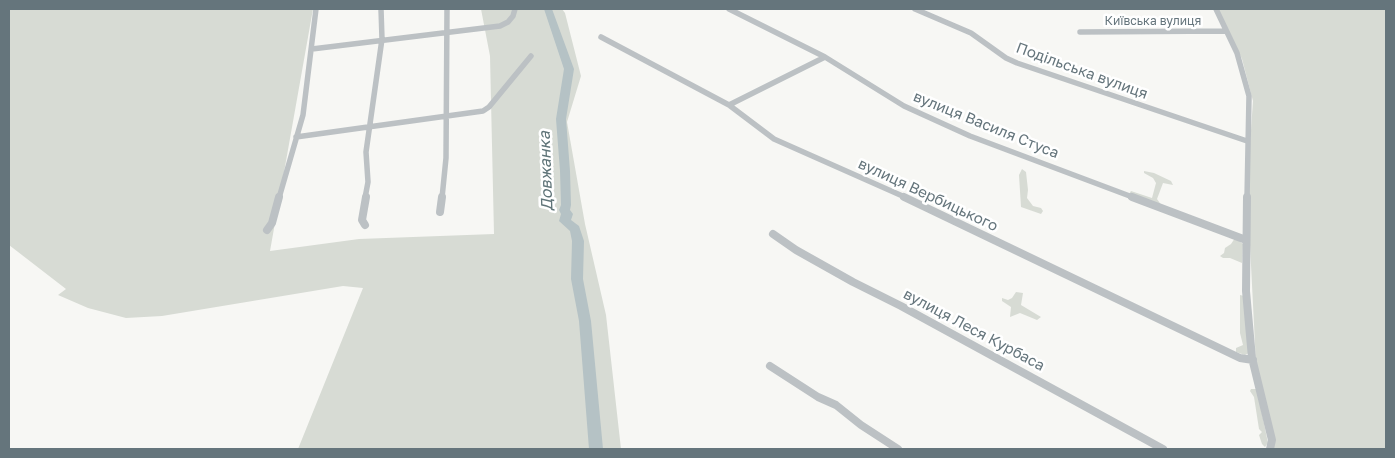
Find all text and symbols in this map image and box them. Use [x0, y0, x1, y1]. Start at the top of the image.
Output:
street label: Київська вулиця [1105, 14, 1201, 28]
street label: Подільська вулиця [1014, 39, 1150, 103]
street label: вулиця Василя Стуса [911, 88, 1061, 162]
water label: Довжанка [535, 131, 557, 211]
street label: вулиця Вербицького [855, 155, 1001, 235]
street label: вулиця Леся Курбаса [900, 285, 1048, 375]

